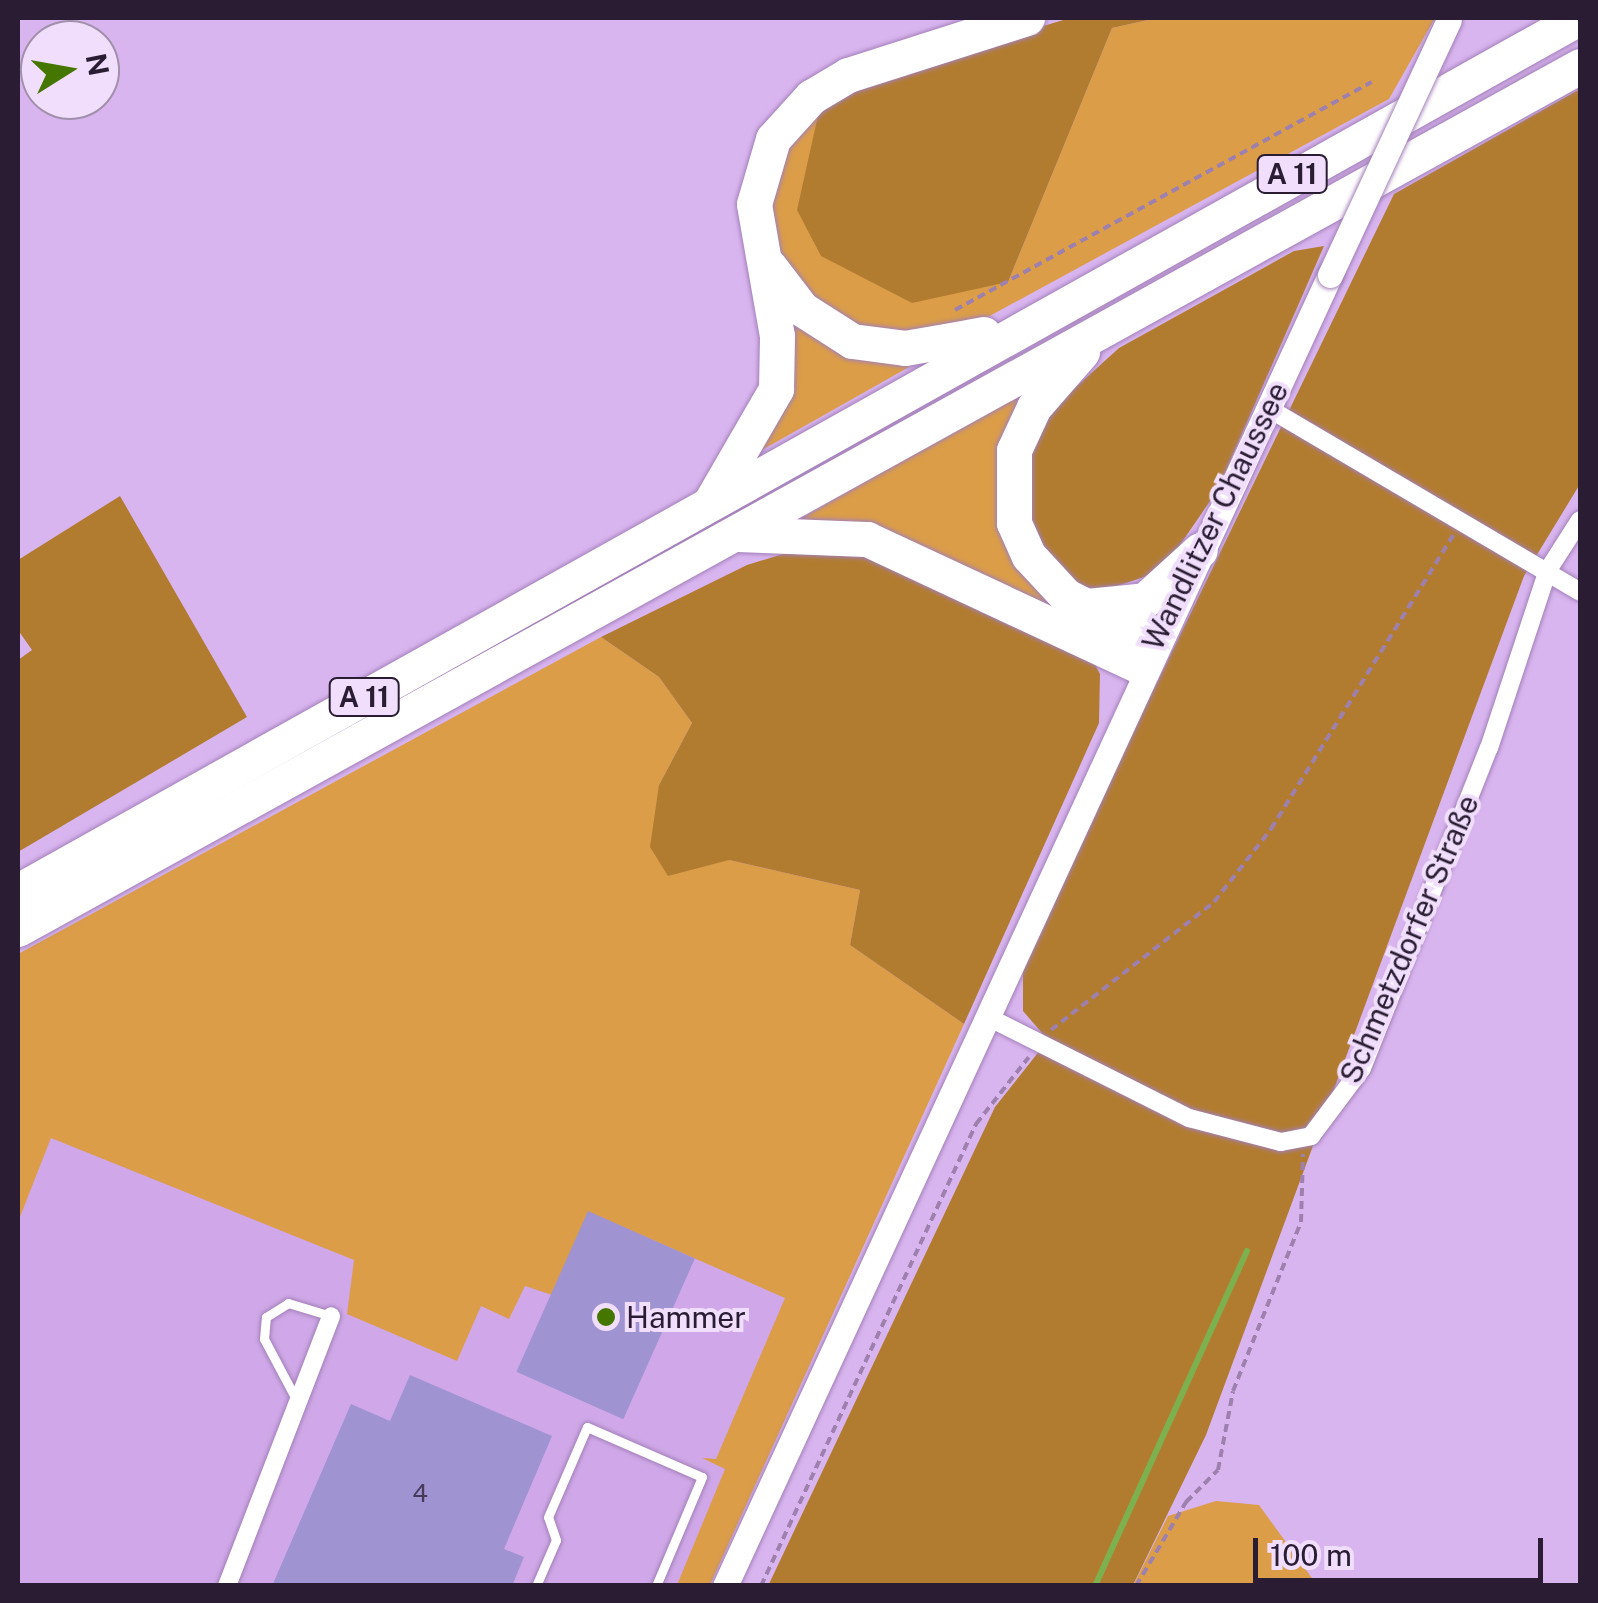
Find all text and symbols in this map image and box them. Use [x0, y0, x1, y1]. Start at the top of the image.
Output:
north arrow [20, 20, 120, 120]
text: N [80, 51, 116, 78]
road number: A 11 [1254, 151, 1330, 197]
street label: Wandlitzer Chaussee [1134, 376, 1296, 656]
road number: A 11 [326, 674, 402, 720]
street label: Schmetzdorfer Straße [1332, 789, 1486, 1089]
place label: Hammer [626, 1299, 746, 1335]
marker: Hammer [595, 1306, 617, 1328]
house number: 4 [412, 1478, 428, 1508]
scale bar [1258, 1518, 1548, 1580]
text: 100 m [1270, 1537, 1352, 1573]

